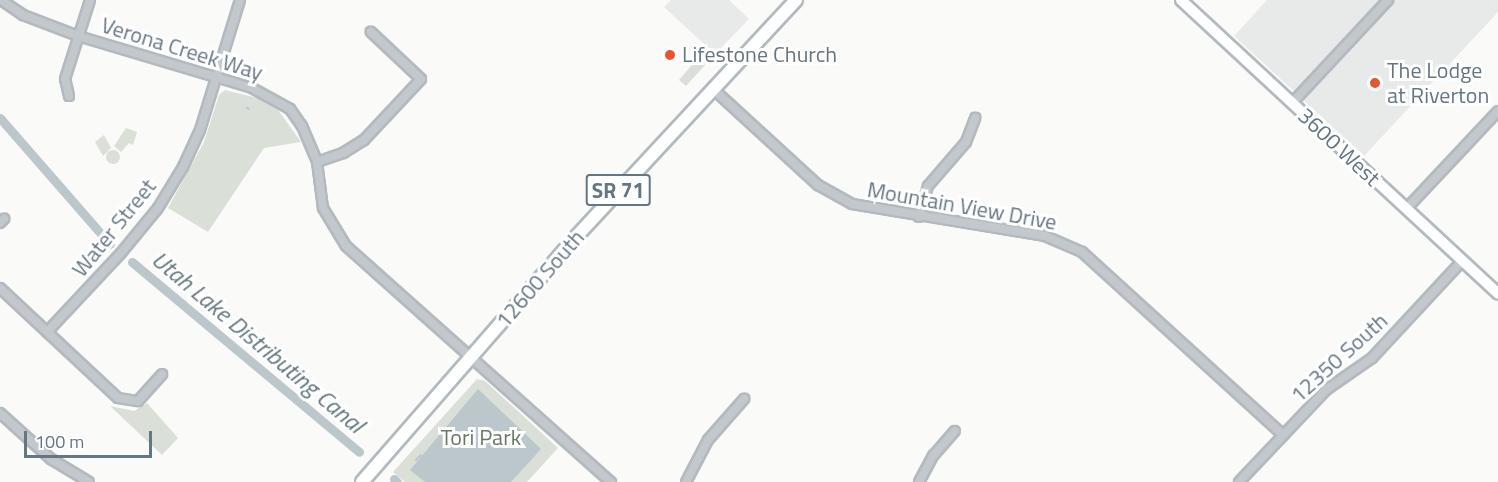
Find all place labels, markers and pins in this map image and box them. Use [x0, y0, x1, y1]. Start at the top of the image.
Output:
place label: Lifestone Church [682, 42, 837, 68]
marker: Lifestone Church [663, 48, 677, 62]
place label: The Lodge at Riverton [1387, 57, 1489, 108]
marker: The Lodge at Riverton [1368, 76, 1382, 90]

